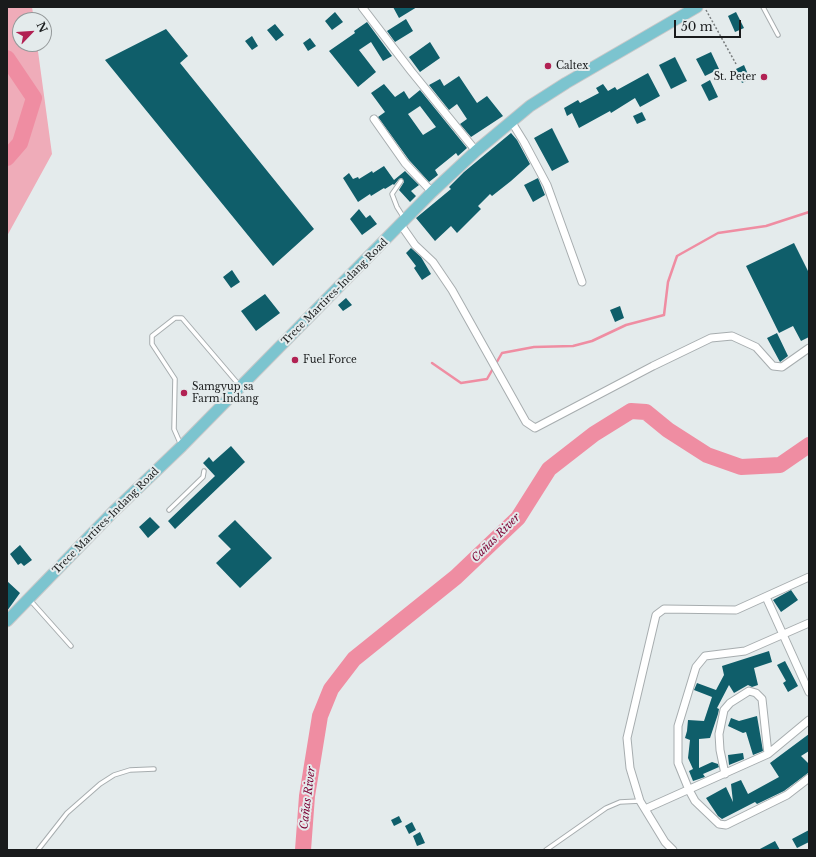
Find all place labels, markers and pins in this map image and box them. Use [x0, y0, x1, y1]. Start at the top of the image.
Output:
place label: Caltex [556, 60, 588, 72]
marker: Caltex [543, 61, 553, 71]
place label: St. Peter [714, 71, 756, 83]
marker: St. Peter [759, 72, 769, 82]
place label: Fuel Force [303, 354, 357, 366]
marker: Fuel Force [290, 355, 300, 365]
place label: Samgyup sa Farm Indang [192, 381, 258, 404]
marker: Samgyup sa Farm Indang [179, 388, 189, 398]

